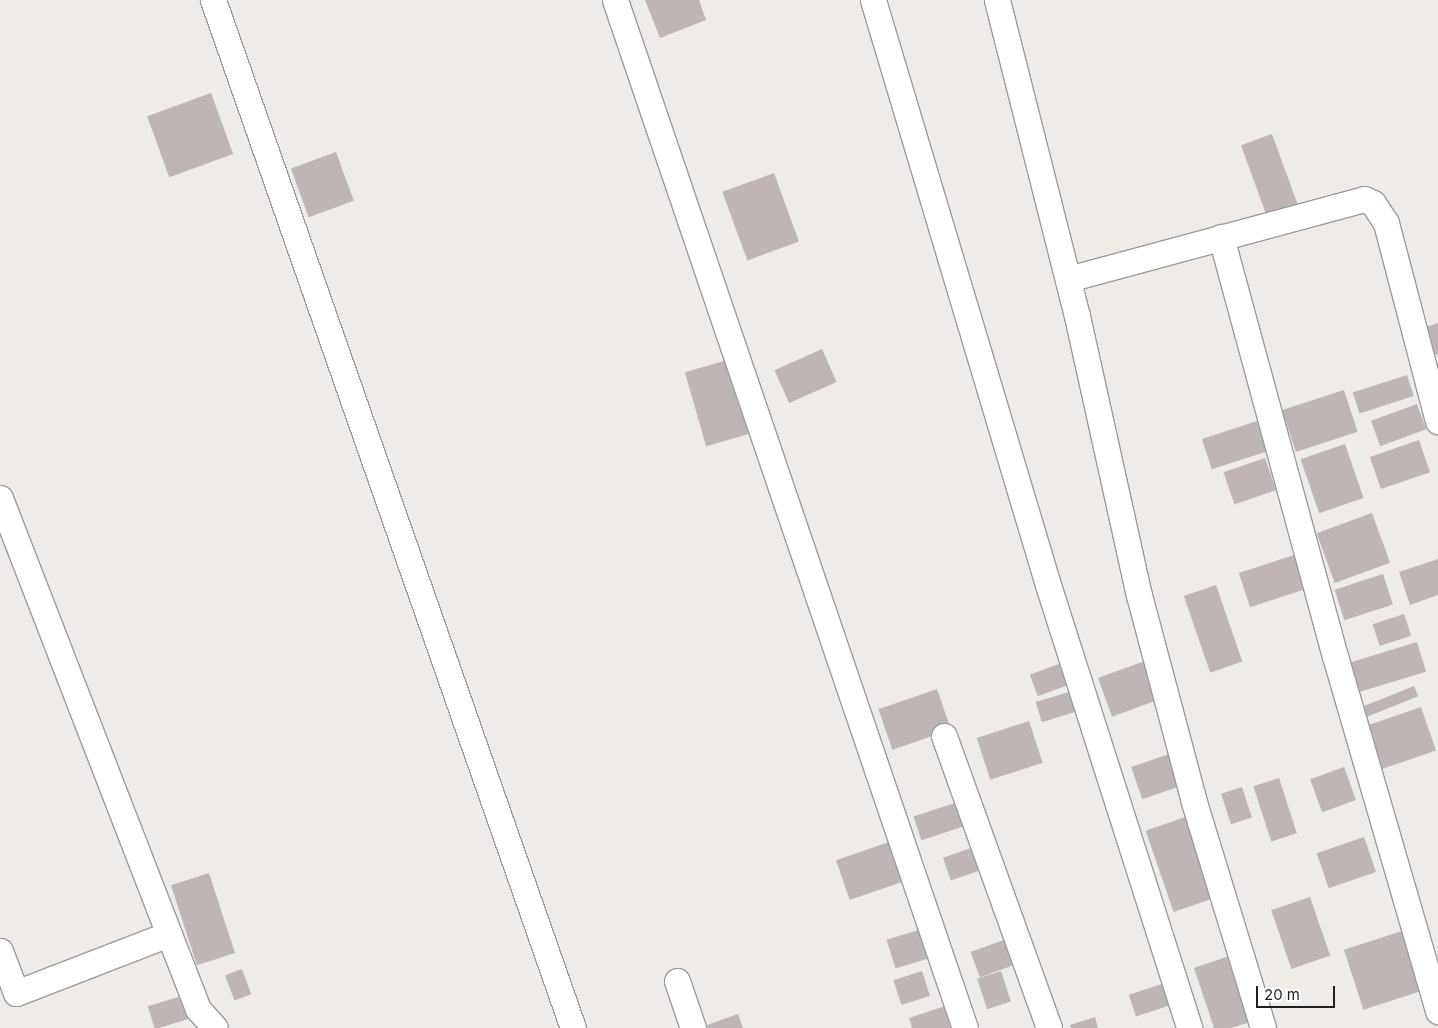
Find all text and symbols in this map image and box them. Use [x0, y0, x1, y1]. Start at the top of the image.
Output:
scale bar [1258, 976, 1337, 1008]
text: 20 m [1264, 985, 1300, 1004]

